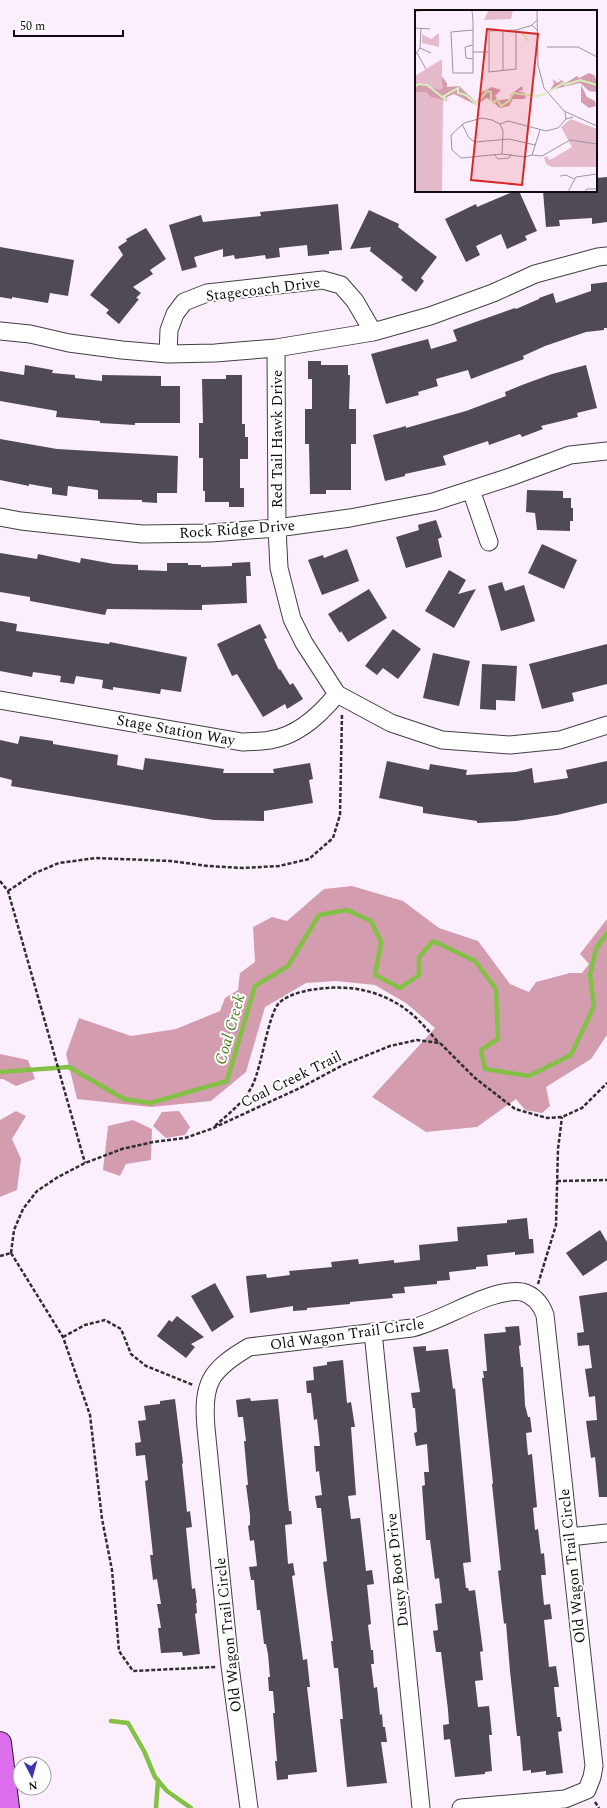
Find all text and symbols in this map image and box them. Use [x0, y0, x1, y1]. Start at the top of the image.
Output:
inset map [415, 10, 597, 192]
scale bar [14, 12, 123, 38]
text: 50 m [20, 17, 45, 36]
street label: Stagecoach Drive [205, 271, 322, 308]
street label: Red Tail Hawk Drive [266, 370, 289, 508]
street label: Rock Ridge Drive [178, 514, 296, 545]
street label: Stage Station Way [115, 709, 238, 752]
water label: Coal Creek [208, 991, 252, 1067]
street label: Coal Creek Trail [237, 1045, 346, 1114]
street label: Old Wagon Trail Circle [269, 1312, 426, 1357]
street label: Old Wagon Trail Circle [553, 1488, 592, 1644]
street label: Dusty Boot Drive [380, 1512, 415, 1628]
street label: Old Wagon Trail Circle [209, 1557, 248, 1713]
north arrow [12, 1756, 52, 1796]
text: N [28, 1777, 38, 1794]

